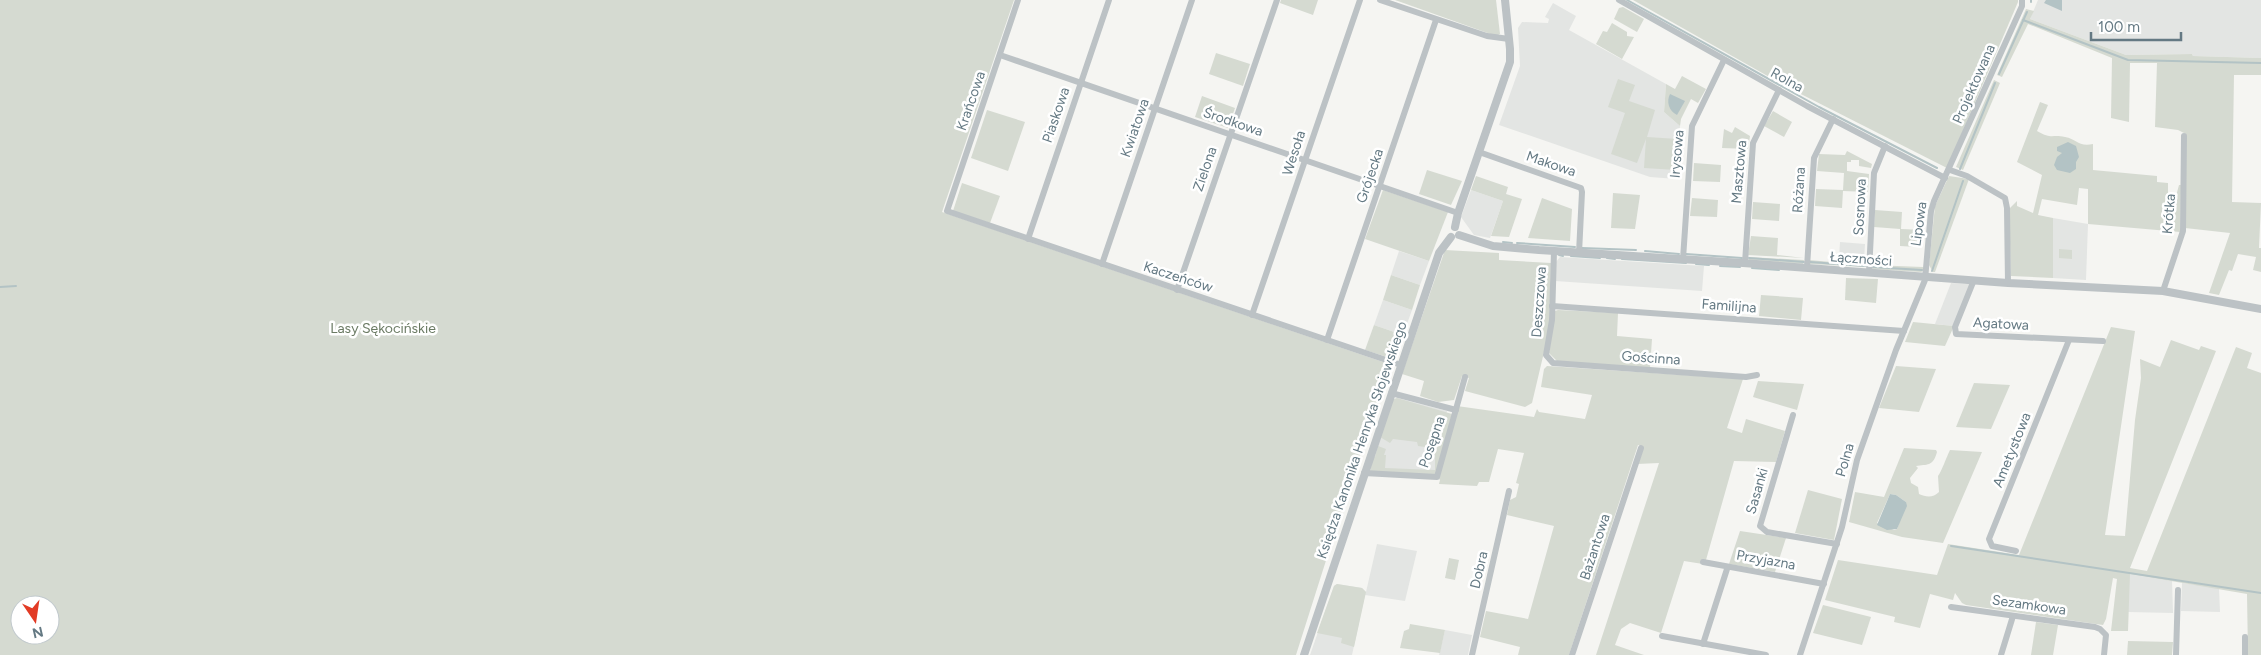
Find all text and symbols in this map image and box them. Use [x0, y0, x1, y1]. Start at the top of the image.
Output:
scale bar [2091, 10, 2181, 42]
text: 100 m [2098, 18, 2140, 36]
street label: Projektowana [1949, 42, 1999, 126]
street label: Rolna [1768, 64, 1806, 96]
street label: Krańcowa [953, 69, 989, 133]
street label: Piaskowa [1039, 85, 1073, 145]
street label: Kwiatowa [1117, 96, 1153, 160]
street label: Środkowa [1201, 104, 1265, 140]
street label: Wesoła [1279, 128, 1309, 178]
street label: Irysowa [1666, 129, 1688, 179]
street label: Masztowa [1728, 140, 1750, 204]
street label: Zielona [1189, 144, 1221, 194]
street label: Grójecka [1353, 147, 1387, 205]
street label: Makowa [1524, 148, 1578, 180]
street label: Różana [1789, 167, 1809, 213]
street label: Sosnowa [1850, 178, 1870, 236]
street label: Krótka [2159, 193, 2179, 235]
street label: Lipowa [1907, 201, 1931, 247]
street label: Łączności [1829, 248, 1893, 270]
street label: Kaczeńców [1141, 258, 1215, 296]
street label: Deszczowa [1528, 266, 1550, 338]
street label: Familijna [1701, 296, 1757, 316]
street label: Agatowa [1973, 314, 2029, 334]
street label: Księdza Kanonika Henryka Słojewskiego [1313, 319, 1411, 561]
park label: Lasy Sękocińskie [330, 320, 436, 337]
street label: Gościnna [1621, 347, 1681, 369]
street label: Ametystowa [1989, 410, 2035, 490]
street label: Posępna [1415, 414, 1449, 470]
street label: Polna [1832, 441, 1858, 479]
street label: Sasanki [1742, 466, 1772, 516]
street label: Bażantowa [1576, 512, 1614, 582]
street label: Przyjazna [1735, 546, 1797, 574]
street label: Dobra [1466, 550, 1492, 590]
street label: Sezamkowa [1991, 591, 2067, 619]
north arrow [10, 595, 60, 645]
text: N [31, 623, 45, 642]

